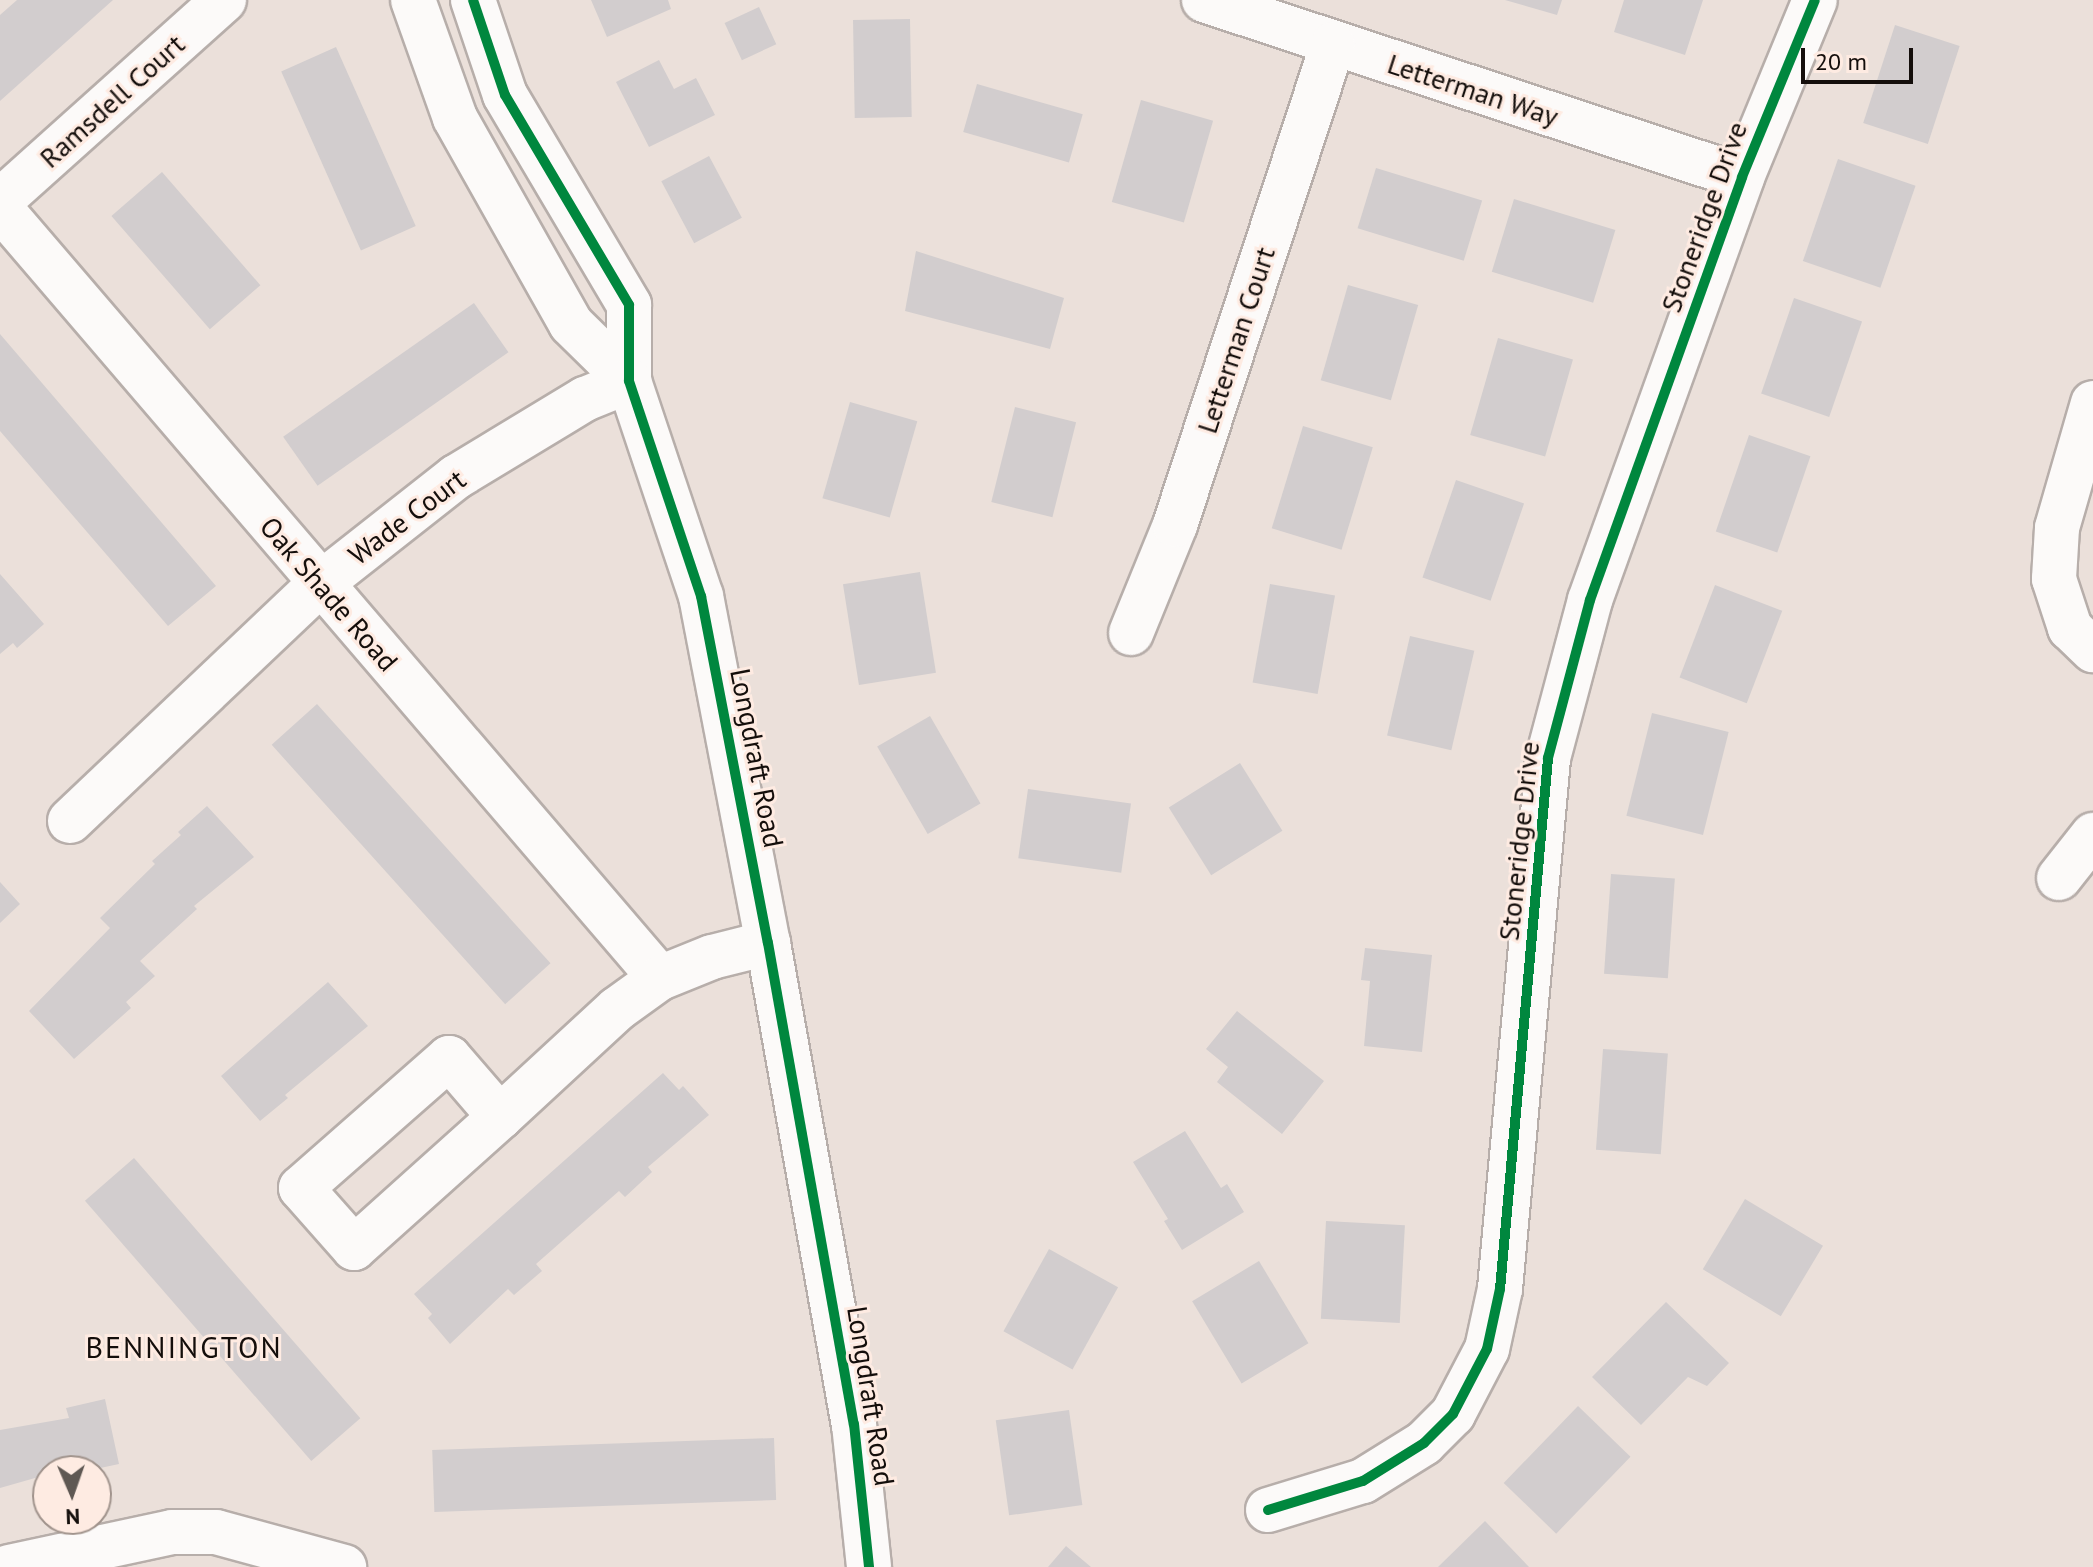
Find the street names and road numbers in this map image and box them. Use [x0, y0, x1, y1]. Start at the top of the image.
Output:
street label: Ramsdell Court [33, 27, 191, 175]
street label: Letterman Way [1383, 47, 1563, 133]
street label: Stoneridge Drive [1654, 117, 1754, 317]
street label: Letterman Court [1190, 243, 1282, 437]
street label: Wade Court [342, 462, 472, 572]
street label: Oak Shade Road [253, 510, 405, 678]
street label: Longdraft Road [723, 666, 791, 850]
street label: Stoneridge Drive [1492, 740, 1546, 942]
street label: Longdraft Road [840, 1304, 902, 1488]

